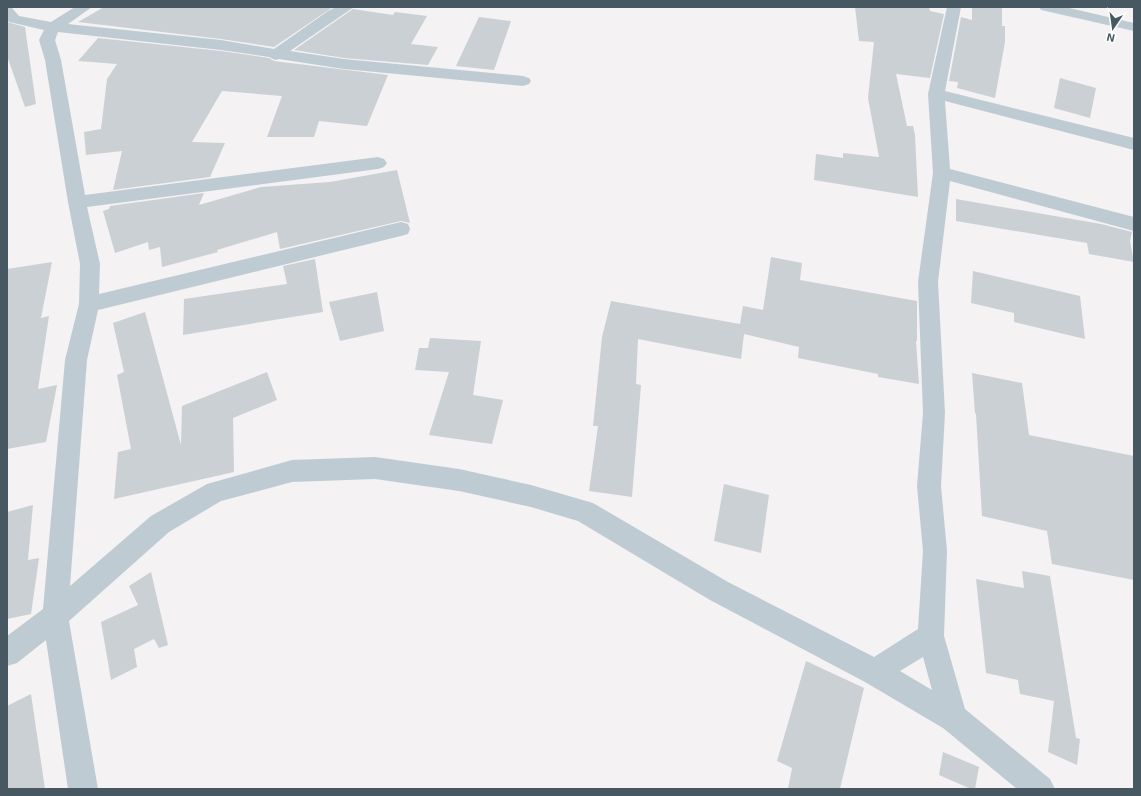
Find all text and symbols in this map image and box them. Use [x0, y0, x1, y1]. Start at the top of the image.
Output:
north arrow [1093, 8, 1133, 48]
text: N [1105, 31, 1116, 45]

